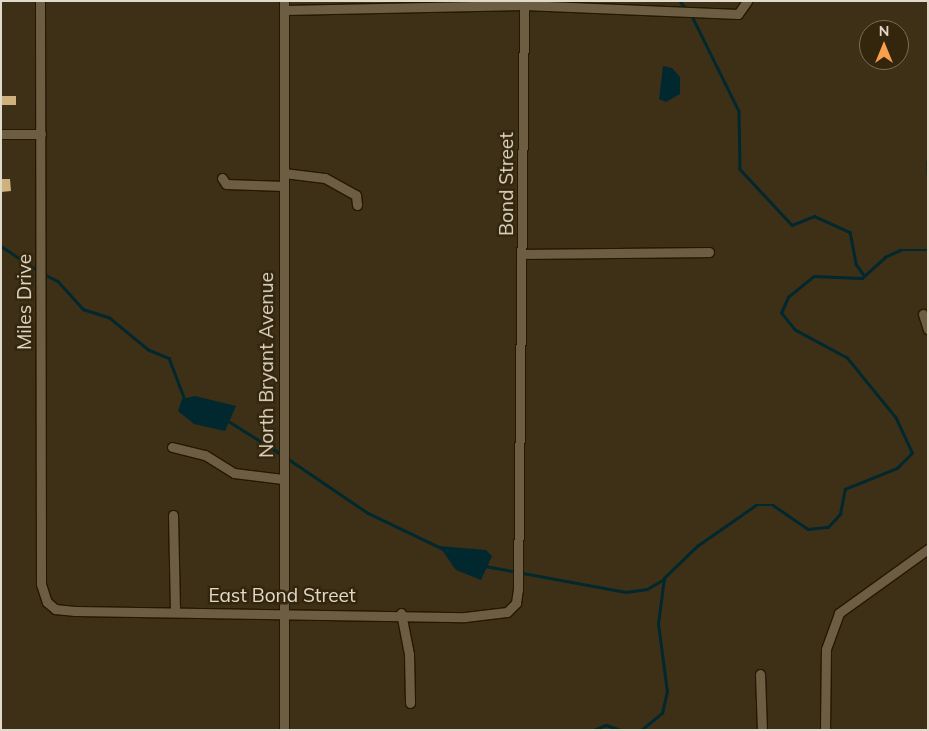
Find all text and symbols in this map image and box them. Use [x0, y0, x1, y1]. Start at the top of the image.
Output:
north arrow [859, 20, 909, 70]
text: N [879, 22, 889, 40]
street label: Bond Street [496, 132, 518, 236]
street label: Miles Drive [14, 254, 36, 350]
street label: North Bryant Avenue [256, 272, 278, 458]
street label: East Bond Street [208, 585, 356, 607]

